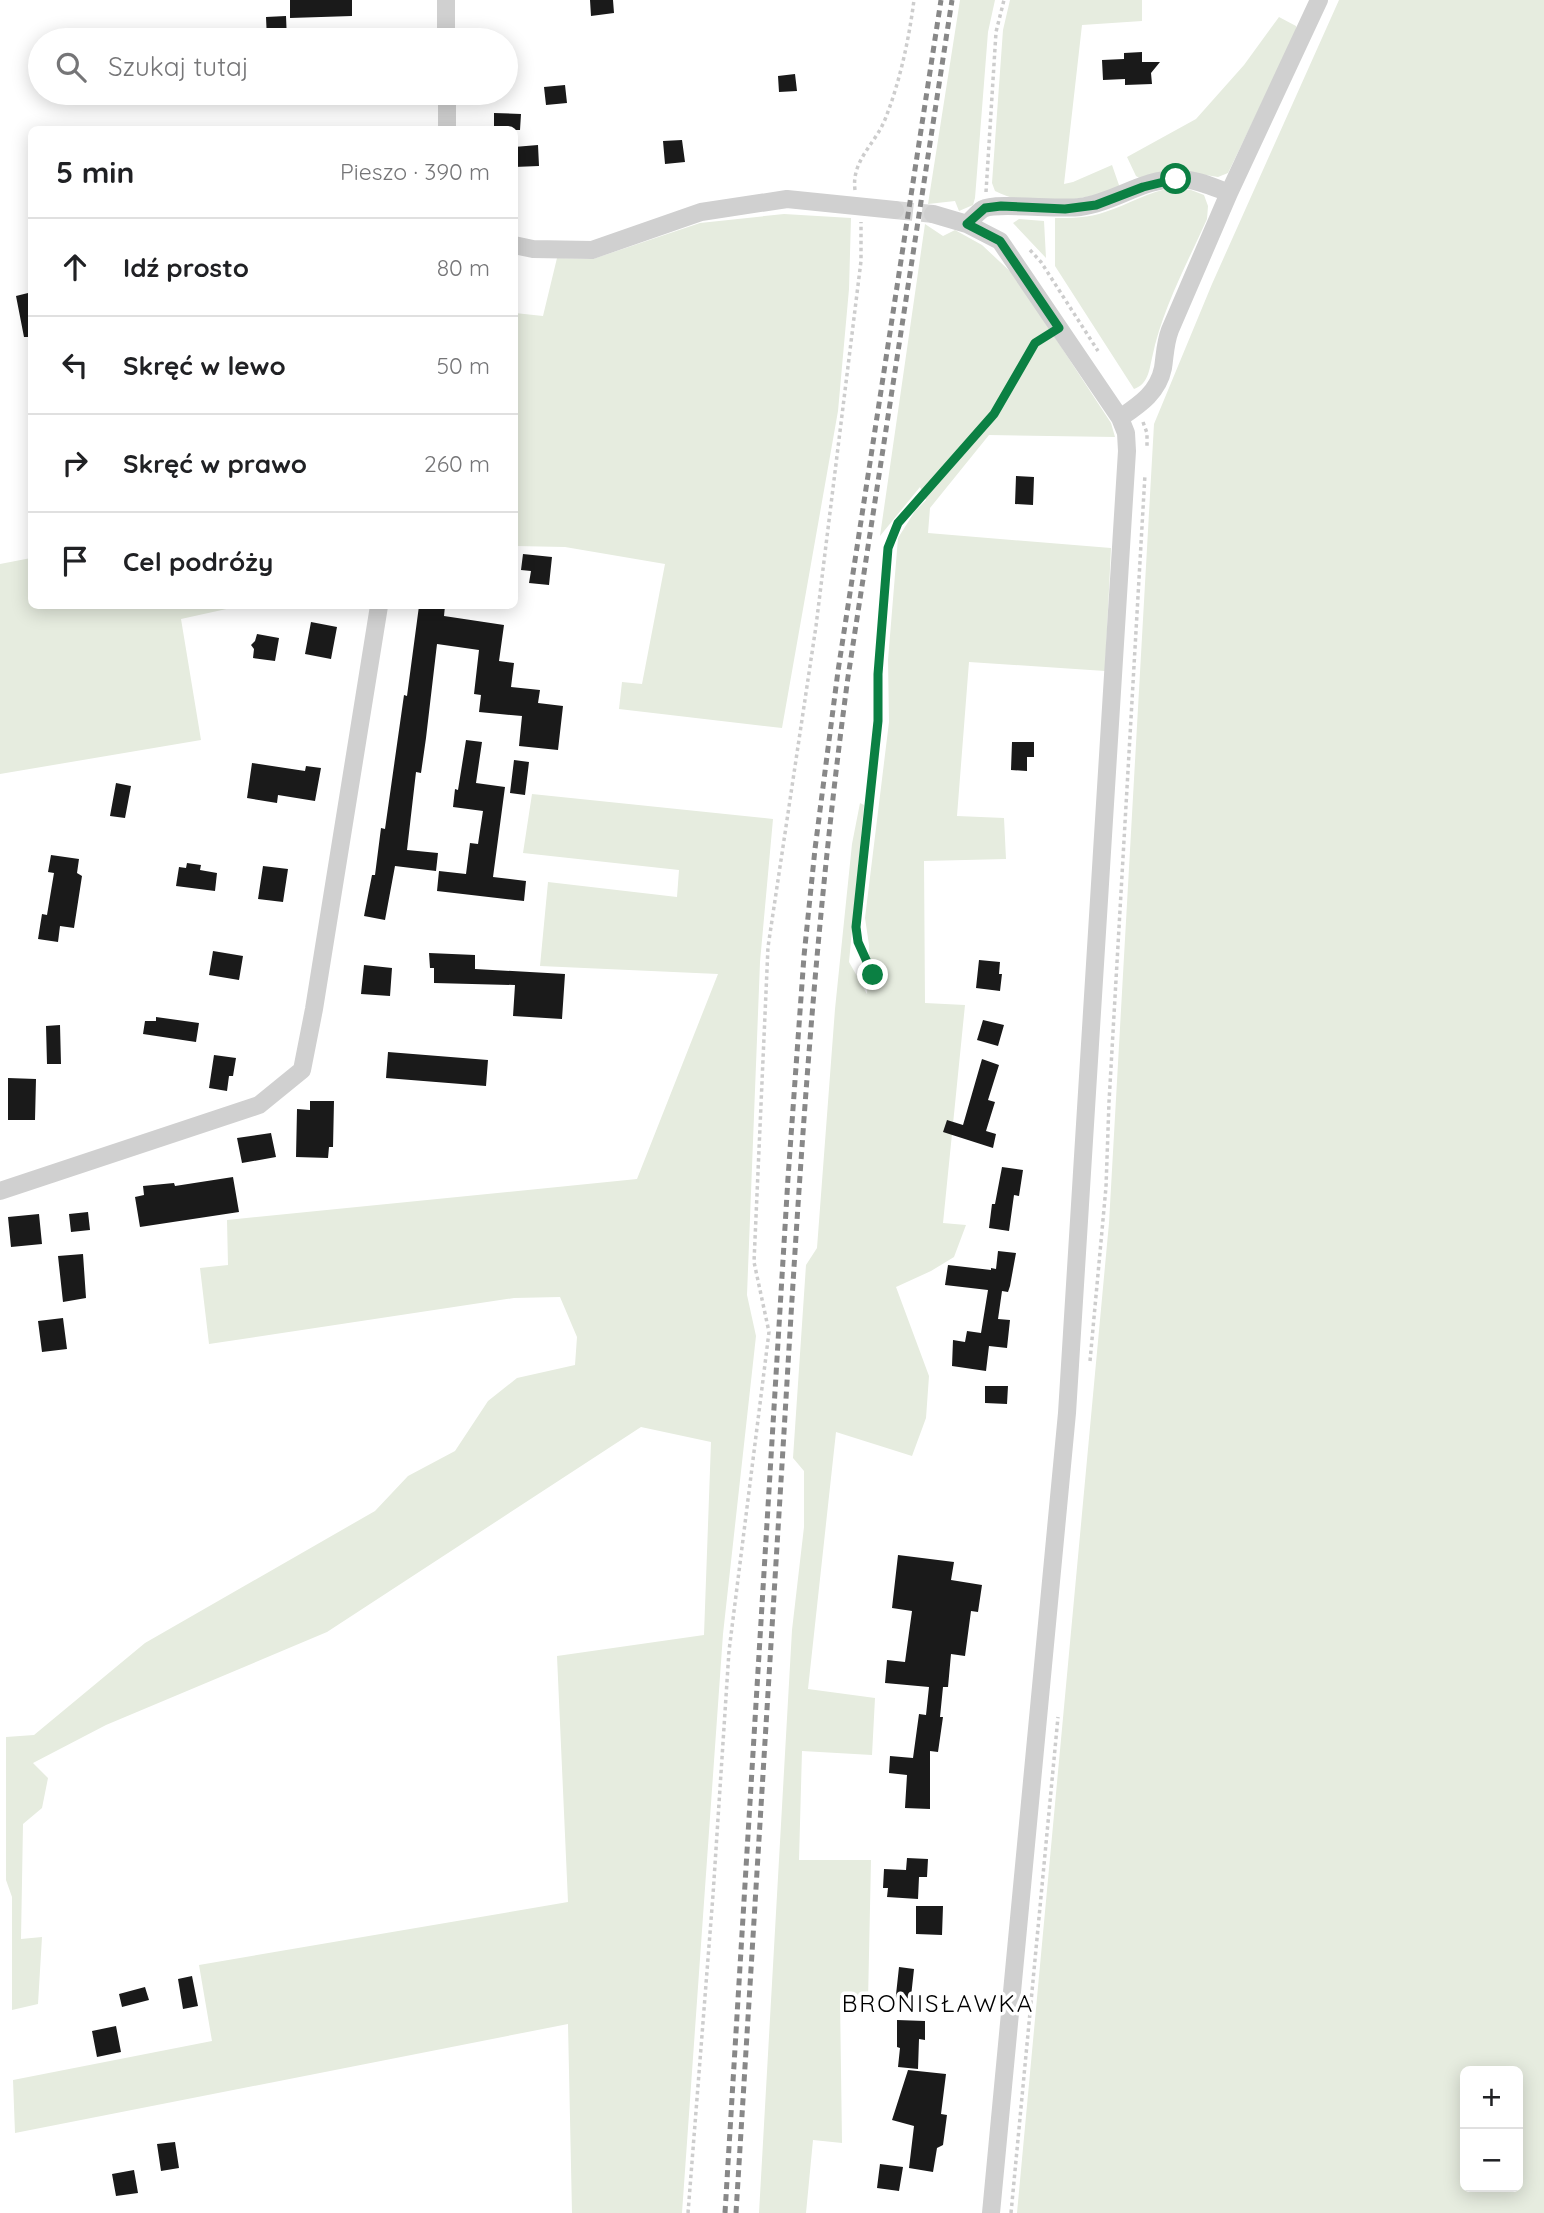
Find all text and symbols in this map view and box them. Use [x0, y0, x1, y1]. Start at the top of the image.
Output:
search box [28, 28, 518, 105]
icon: search [52, 48, 90, 86]
text: Szukaj tutaj [108, 50, 249, 83]
text: 5 min [56, 153, 134, 191]
text: Pieszo · 390 m [340, 157, 490, 186]
route start [1160, 163, 1191, 194]
icon: ahead [56, 248, 94, 286]
text: Idź prosto [123, 251, 249, 284]
text: 80 m [437, 253, 490, 282]
icon: left [56, 346, 94, 384]
text: Skręć w lewo [123, 349, 286, 382]
text: 50 m [437, 351, 490, 380]
icon: right [56, 444, 94, 482]
text: Skręć w prawo [123, 447, 307, 480]
text: 260 m [424, 449, 490, 478]
icon: arrive [56, 542, 94, 580]
text: Cel podróży [123, 545, 273, 578]
route end [857, 959, 888, 990]
district label: BRONISŁAWKA [842, 1988, 1034, 2018]
map controls [1460, 2066, 1523, 2192]
button: + [1460, 2066, 1523, 2129]
button: − [1460, 2129, 1523, 2192]

